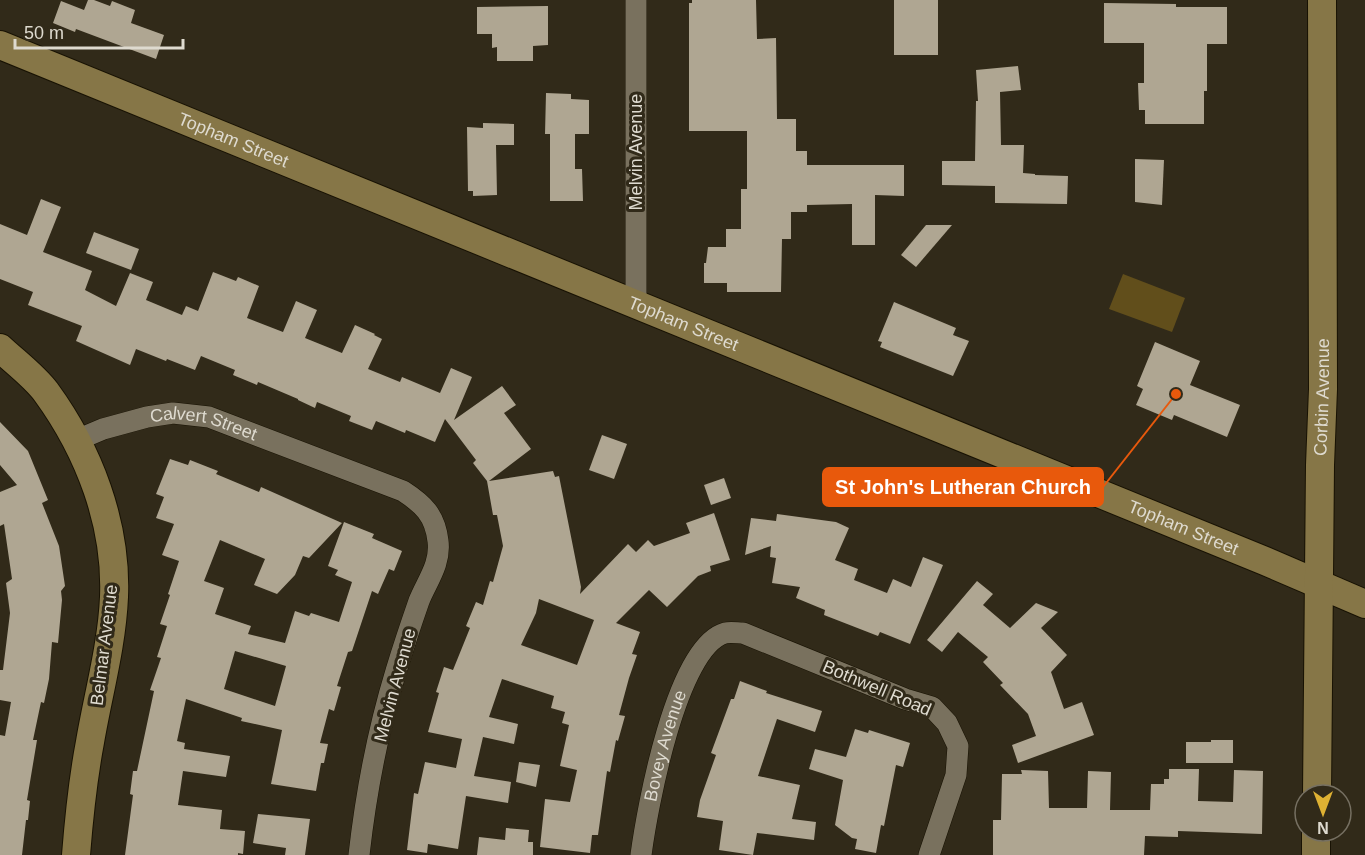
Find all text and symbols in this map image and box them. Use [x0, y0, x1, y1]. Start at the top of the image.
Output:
scale bar [15, 12, 183, 50]
text: 50 m [24, 23, 64, 43]
street label: Melvin Avenue [626, 94, 646, 210]
street label: Topham Street [175, 109, 291, 172]
street label: Topham Street [625, 292, 741, 355]
street label: Corbin Avenue [1310, 338, 1333, 456]
street label: Calvert Street [149, 403, 260, 444]
callout: St John's Lutheran Church [823, 468, 1103, 506]
text: St John's Lutheran Church [835, 476, 1091, 498]
street label: Topham Street [1125, 496, 1241, 559]
street label: Belmar Avenue [87, 583, 121, 707]
street label: Melvin Avenue [370, 626, 420, 744]
street label: Bothwell Road [820, 656, 934, 720]
street label: Bovey Avenue [640, 687, 690, 803]
north arrow [1293, 783, 1353, 843]
text: N [1317, 819, 1329, 836]

